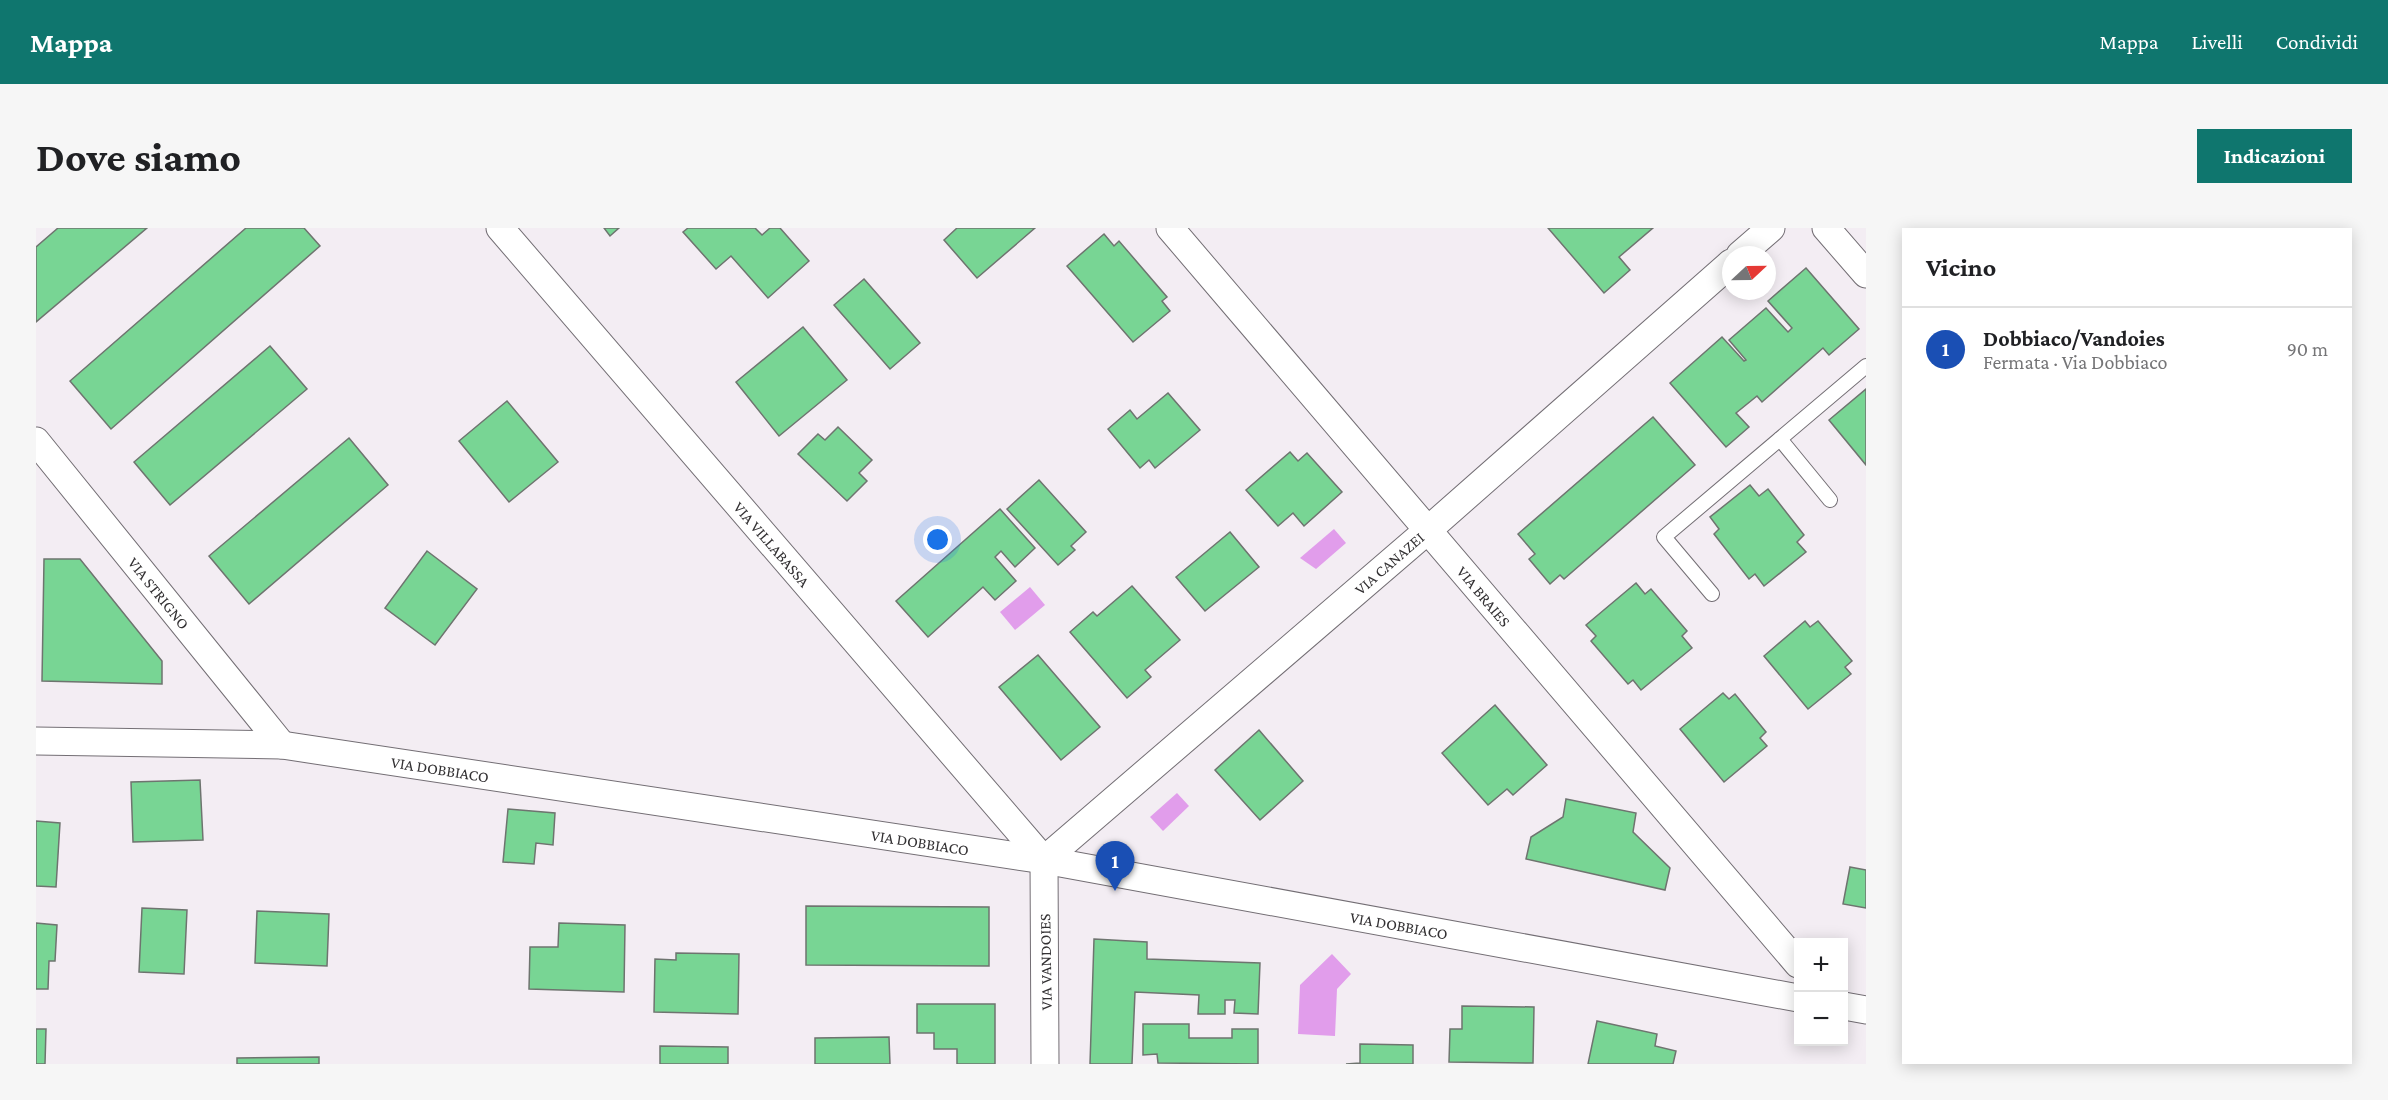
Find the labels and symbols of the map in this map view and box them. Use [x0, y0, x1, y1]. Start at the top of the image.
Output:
north arrow [1722, 246, 1776, 300]
street label: VIA VILLABASSA [730, 498, 814, 591]
your location [923, 525, 952, 554]
street label: VIA CANAZEI [1351, 529, 1427, 598]
street label: VIA STRIGNO [125, 554, 193, 633]
street label: VIA BRAIES [1454, 563, 1514, 630]
street label: VIA DOBBIACO [390, 753, 490, 786]
street label: VIA DOBBIACO [870, 826, 970, 859]
pin: 1 [1096, 842, 1134, 891]
street label: VIA DOBBIACO [1349, 909, 1449, 942]
street label: VIA VANDOIES [1036, 914, 1055, 1010]

